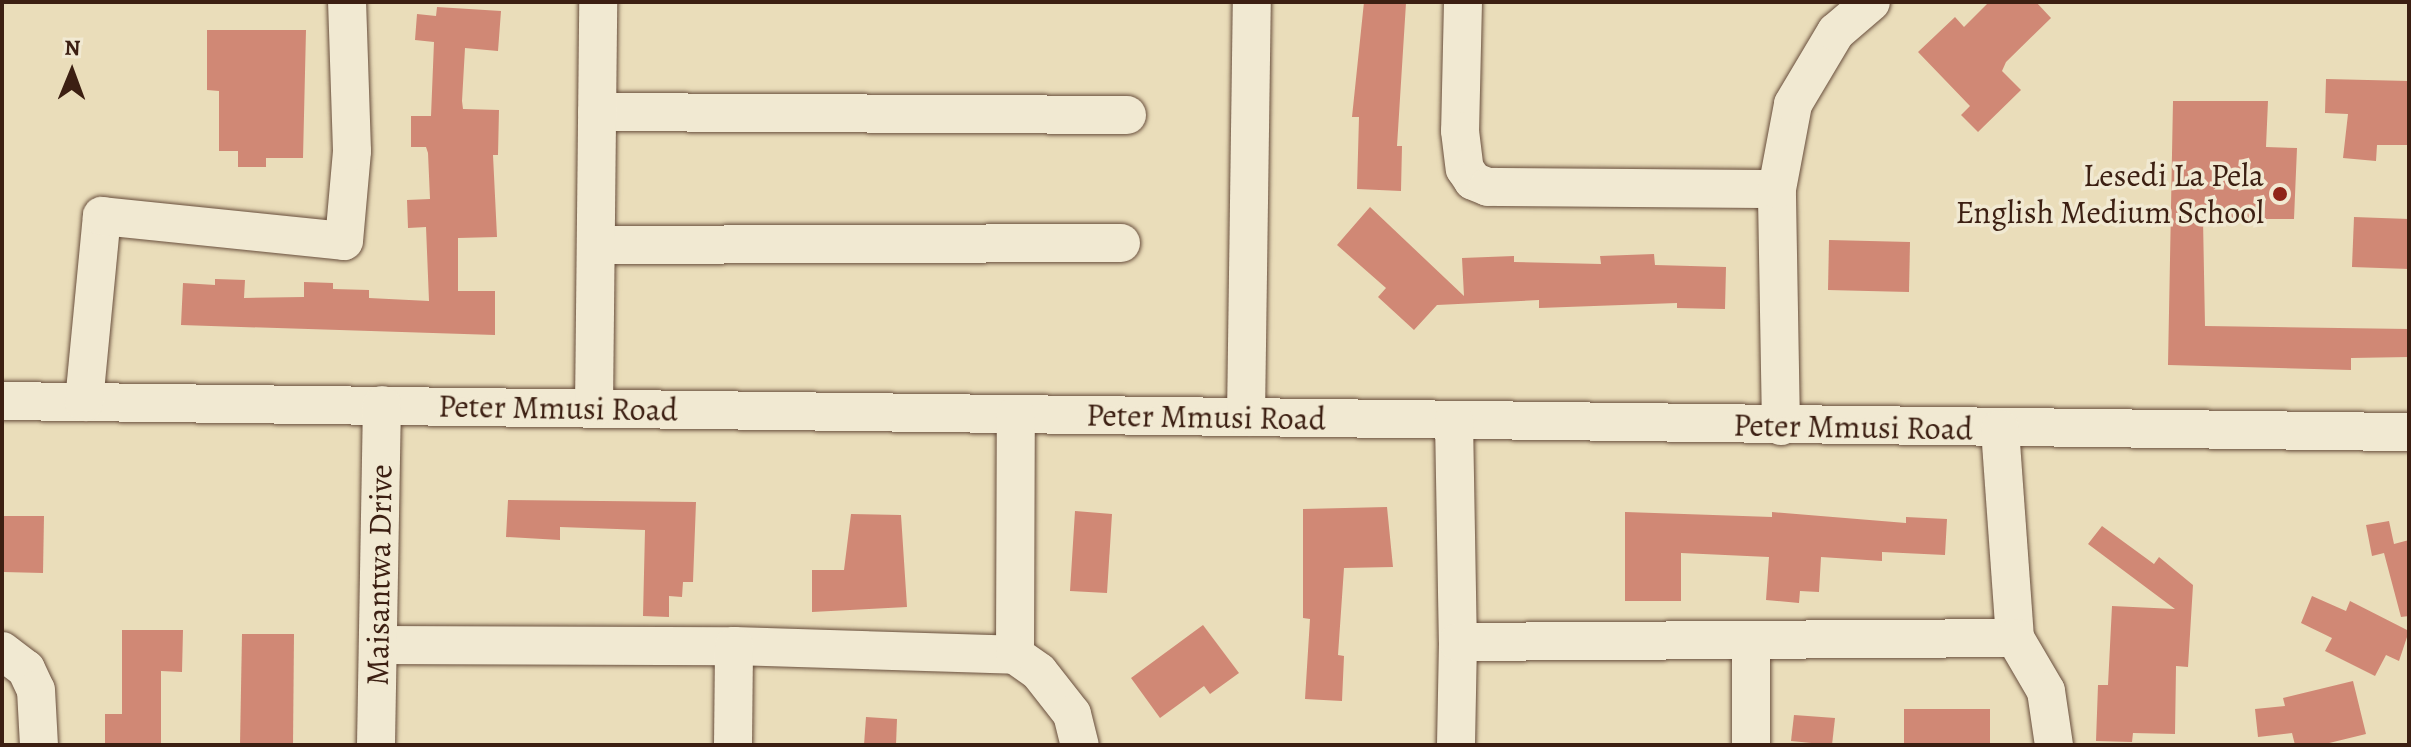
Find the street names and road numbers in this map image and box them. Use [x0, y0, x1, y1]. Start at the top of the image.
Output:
street label: Peter Mmusi Road [438, 387, 678, 429]
street label: Peter Mmusi Road [1086, 396, 1326, 438]
street label: Peter Mmusi Road [1733, 406, 1973, 448]
street label: Maisantwa Drive [358, 464, 400, 686]

